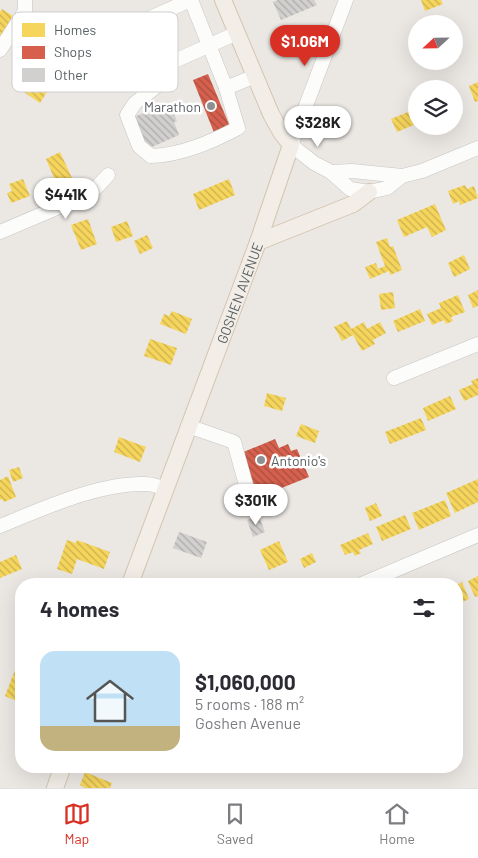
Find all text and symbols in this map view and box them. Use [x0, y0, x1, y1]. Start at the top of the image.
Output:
legend [12, 12, 178, 92]
north arrow [408, 15, 462, 70]
map controls [408, 15, 463, 135]
text: Homes [54, 21, 97, 38]
pin: $1.06M [264, 24, 346, 67]
text: $1.06M [281, 31, 329, 50]
text: Shops [54, 43, 92, 60]
text: Other [54, 66, 88, 83]
button: layers [408, 80, 463, 135]
place label: Marathon [144, 98, 201, 115]
marker: Marathon [205, 100, 217, 112]
pin: $328K [283, 106, 353, 148]
text: $328K [295, 112, 341, 131]
pin: $441K [31, 178, 101, 220]
text: $441K [45, 184, 87, 203]
street label: GOSHEN AVENUE [212, 240, 266, 346]
place label: Antonio's [271, 452, 327, 469]
marker: Antonio's [255, 454, 267, 466]
pin: $301K [221, 484, 291, 526]
text: $301K [235, 490, 277, 509]
icon: filters [410, 594, 438, 622]
text: 4 homes [40, 596, 119, 621]
text: $1,060,000 [195, 669, 296, 694]
icon: home [80, 671, 140, 731]
text: 5 rooms · 188 m² [195, 694, 304, 713]
text: Goshen Avenue [195, 713, 301, 732]
tab: Map [63, 800, 91, 847]
tab: Saved [217, 800, 253, 847]
tab: Home [379, 800, 415, 847]

